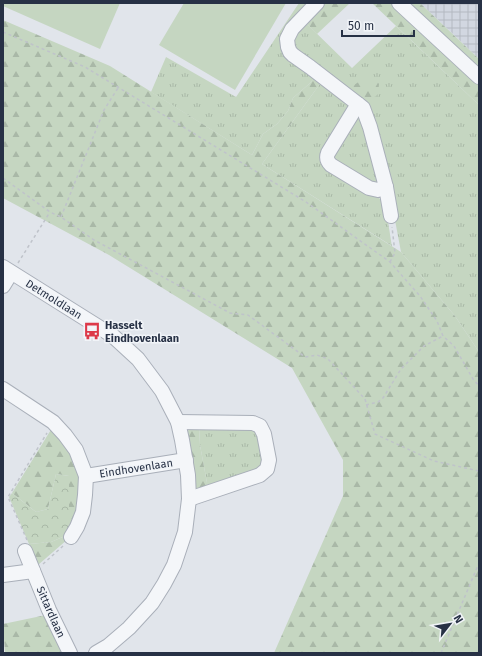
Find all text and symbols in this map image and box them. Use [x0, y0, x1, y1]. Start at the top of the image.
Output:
scale bar [342, 12, 414, 38]
text: 50 m [348, 19, 374, 33]
street label: Detmoldlaan [23, 277, 84, 322]
place label: Hasselt Eindhovenlaan [105, 319, 179, 345]
bus stop icon: Hasselt Eindhovenlaan [82, 321, 102, 341]
street label: Eindhovenlaan [98, 456, 174, 481]
street label: Sittardlaan [33, 584, 68, 640]
north arrow [430, 604, 470, 644]
text: N [451, 613, 466, 626]

